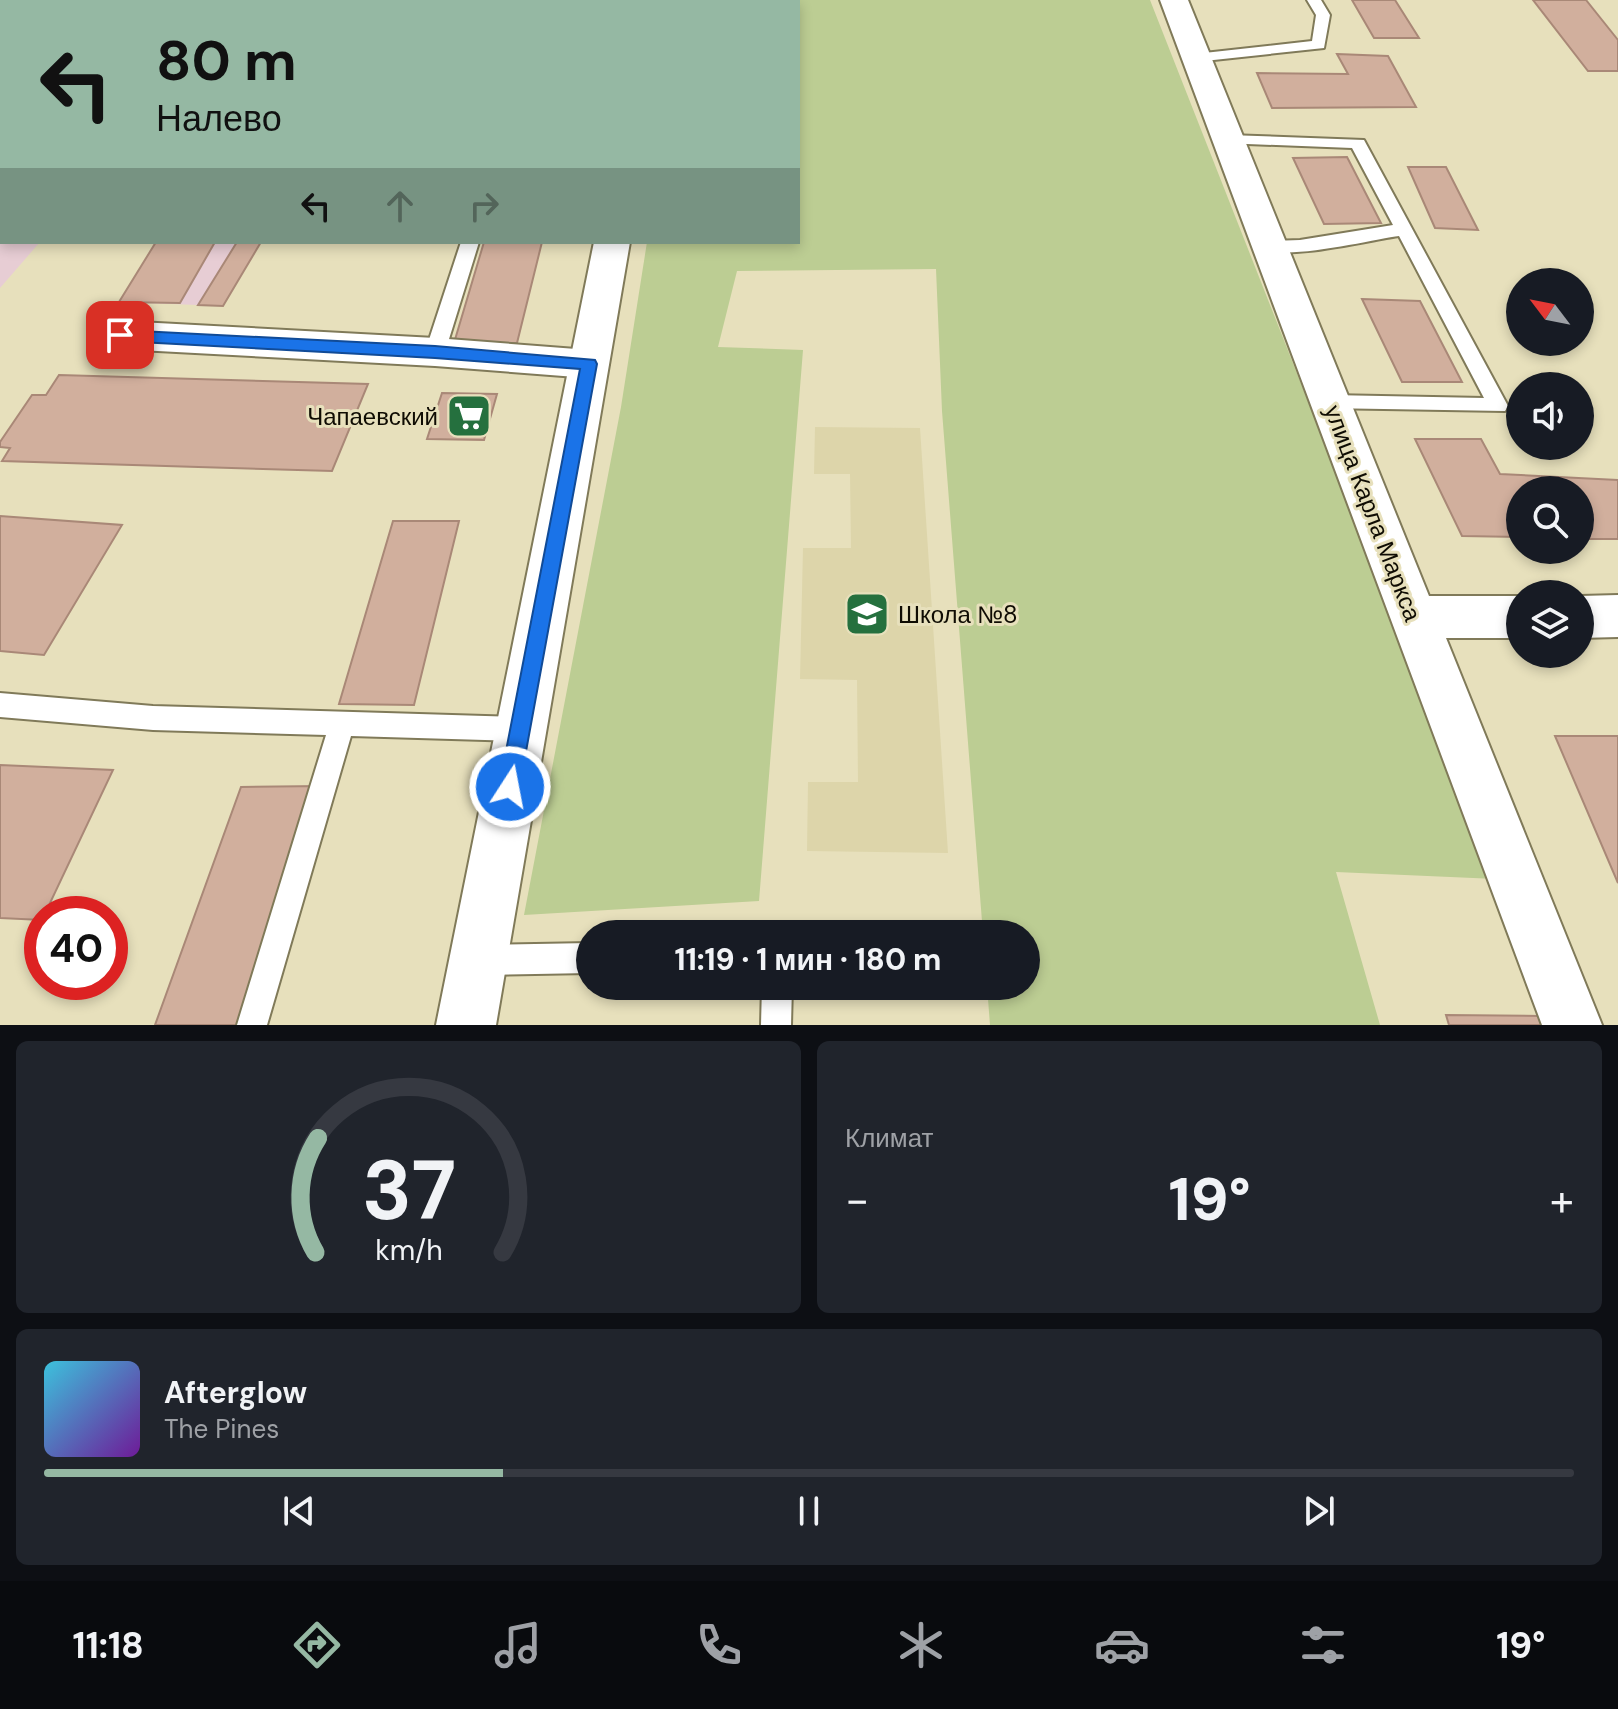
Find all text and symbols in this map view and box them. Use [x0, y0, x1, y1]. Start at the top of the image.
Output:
text: 80 m [156, 24, 297, 97]
icon: left [24, 32, 128, 136]
text: Налево [156, 95, 282, 142]
icon: left [294, 184, 338, 228]
icon: ahead [378, 184, 422, 228]
icon: right [462, 184, 506, 228]
north arrow [1506, 268, 1594, 356]
map controls [1506, 268, 1594, 668]
pin [86, 301, 154, 369]
icon: arrive [98, 313, 142, 357]
button: sound [1506, 372, 1594, 460]
supermarket icon: Чапаевский [445, 392, 493, 440]
place label: Чапаевский [307, 401, 438, 432]
street label: улица Карла Маркса [1317, 401, 1429, 626]
button: search [1506, 476, 1594, 564]
button: layers [1506, 580, 1594, 668]
school or university icon: Школа №8 [843, 590, 891, 638]
place label: Школа №8 [898, 599, 1018, 630]
position arrow [468, 745, 552, 829]
speed limit sign: 40 [24, 896, 128, 1000]
text: 11:19 · 1 мин · 180 m [675, 940, 941, 979]
text: Климат [845, 1121, 934, 1155]
text: 37 [361, 1136, 456, 1245]
text: 19° [1168, 1160, 1251, 1239]
text: − [845, 1171, 869, 1229]
text: + [1550, 1171, 1574, 1229]
text: km/h [375, 1232, 442, 1269]
text: Afterglow [164, 1373, 307, 1412]
text: The Pines [164, 1412, 279, 1446]
icon: previous [277, 1489, 321, 1533]
icon: pause [787, 1489, 831, 1533]
icon: next [1297, 1489, 1341, 1533]
icon: directions [289, 1617, 345, 1673]
icon: music [490, 1617, 546, 1673]
icon: phone [691, 1617, 747, 1673]
icon: climate [893, 1617, 949, 1673]
icon: car [1094, 1617, 1150, 1673]
icon: filters [1295, 1617, 1351, 1673]
text: 11:18 [73, 1622, 144, 1669]
text: 19° [1496, 1622, 1545, 1669]

